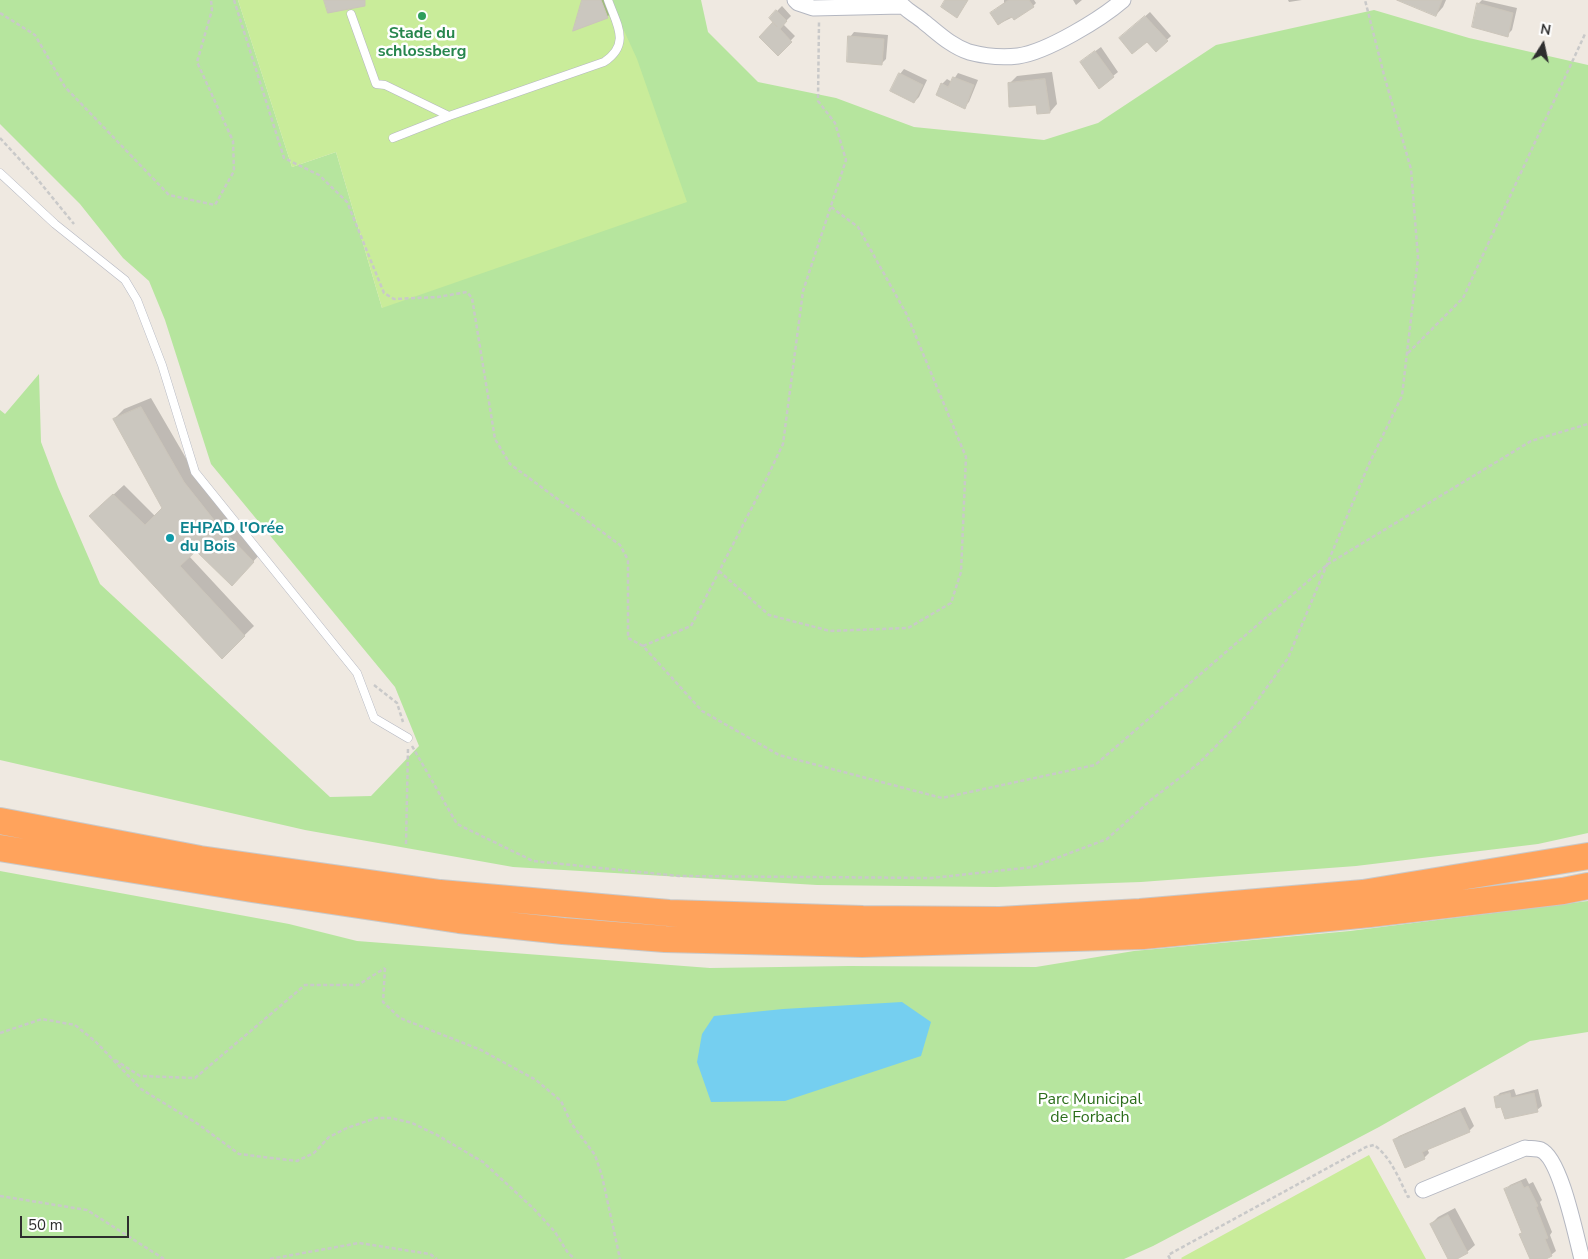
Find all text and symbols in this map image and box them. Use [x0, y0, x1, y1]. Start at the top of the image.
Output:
marker: Stade du schlossberg [416, 10, 428, 22]
text: N [1539, 19, 1552, 40]
north arrow [1518, 20, 1568, 70]
place label: Stade du schlossberg [378, 24, 466, 62]
place label: EHPAD l'Orée du Bois [180, 519, 284, 557]
marker: EHPAD l'Orée du Bois [164, 532, 176, 544]
park label: Parc Municipal de Forbach [1038, 1090, 1142, 1128]
scale bar [22, 1206, 131, 1238]
text: 50 m [28, 1215, 63, 1235]

